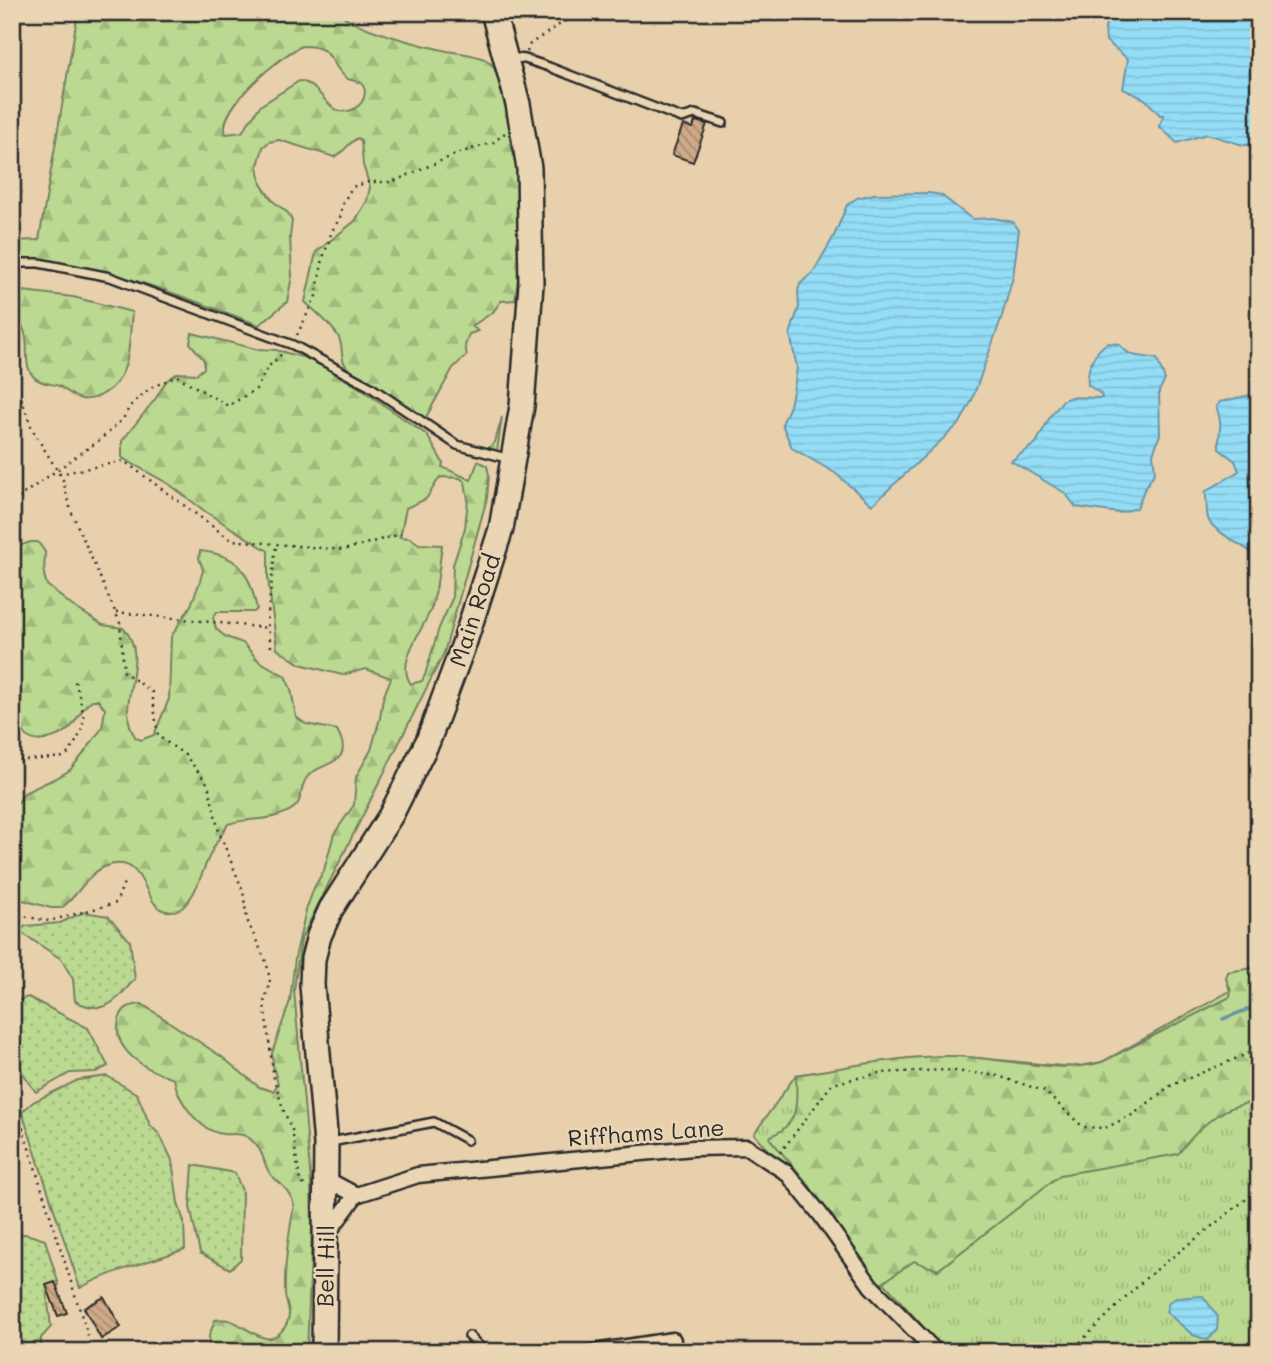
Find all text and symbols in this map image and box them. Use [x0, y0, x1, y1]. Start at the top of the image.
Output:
street label: Main Road [442, 550, 506, 670]
street label: Riffhams Lane [567, 1112, 725, 1152]
street label: Bell Hill [309, 1225, 341, 1307]

